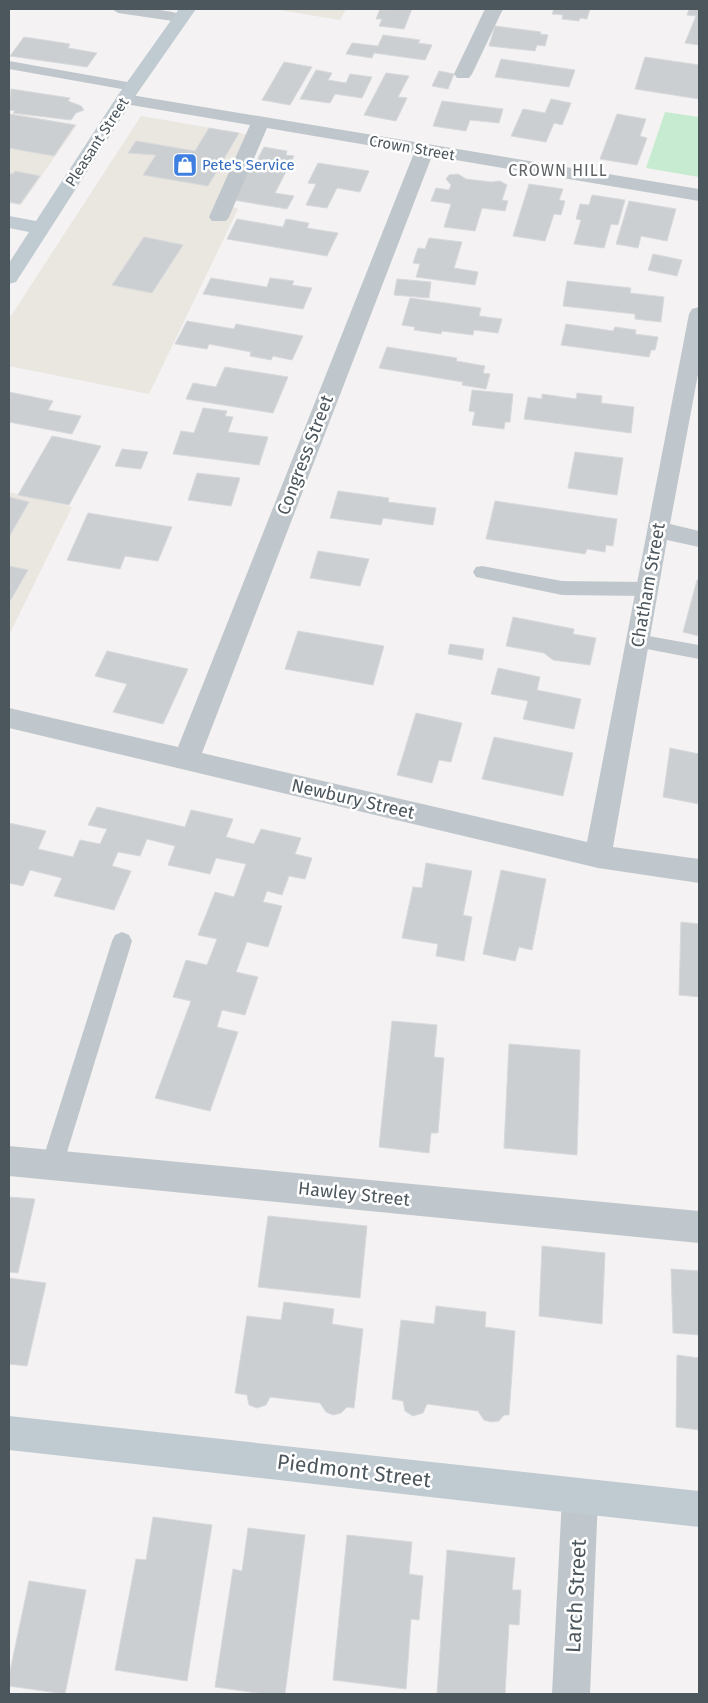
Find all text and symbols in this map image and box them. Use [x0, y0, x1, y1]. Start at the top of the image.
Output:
street label: Pleasant Street [61, 93, 133, 190]
street label: Crown Street [368, 132, 457, 164]
shop icon: Pete's Service [172, 152, 198, 178]
place label: Pete's Service [202, 156, 295, 174]
district label: CROWN HILL [508, 161, 608, 180]
street label: Congress Street [272, 391, 338, 518]
street label: Chatham Street [626, 521, 670, 649]
street label: Newbury Street [289, 774, 417, 824]
street label: Hawley Street [297, 1177, 411, 1211]
street label: Piedmont Street [276, 1449, 433, 1493]
street label: Larch Street [560, 1538, 592, 1654]

